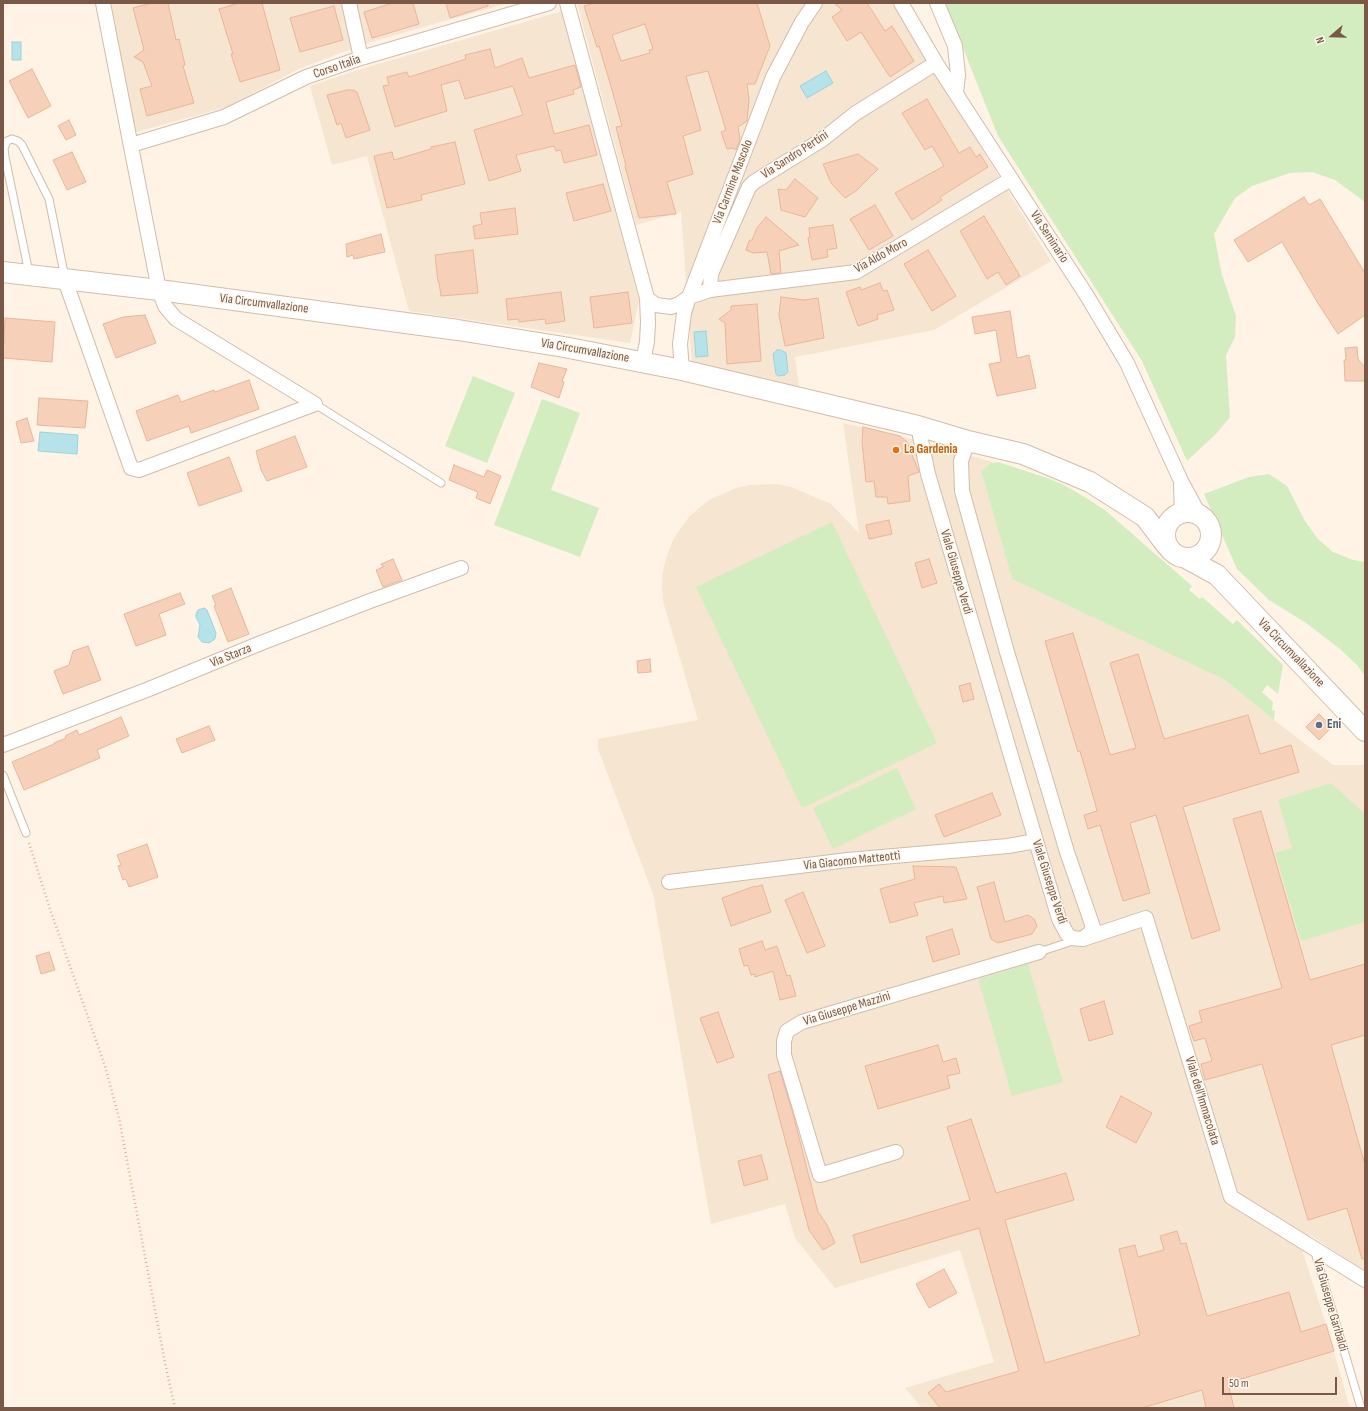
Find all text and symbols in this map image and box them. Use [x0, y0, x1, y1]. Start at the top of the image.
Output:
north arrow [1312, 16, 1352, 56]
text: N [1313, 35, 1327, 45]
street label: Corso Italia [311, 52, 363, 82]
street label: Via Sandro Pertini [759, 128, 831, 182]
street label: Via Carmine Mascolo [710, 137, 756, 227]
street label: Via Seminario [1026, 208, 1072, 266]
street label: Via Aldo Moro [852, 235, 910, 277]
street label: Via Circumvallazione [219, 291, 309, 317]
street label: Via Circumvallazione [540, 336, 630, 366]
place label: La Gardenia [904, 442, 957, 458]
marker: La Gardenia [891, 445, 901, 455]
street label: Viale Giuseppe Verdi [936, 528, 976, 616]
street label: Via Circumvallazione [1254, 615, 1328, 691]
street label: Via Starza [208, 641, 254, 671]
place label: Eni [1327, 717, 1341, 733]
marker: Eni [1314, 720, 1324, 730]
street label: Viale Giuseppe Verdi [1028, 838, 1070, 926]
street label: Via Giacomo Matteotti [803, 848, 901, 874]
street label: Via Giuseppe Mazzini [802, 988, 892, 1030]
street label: Viale dell'Immacolata [1181, 1055, 1223, 1147]
street label: Via Giuseppe Garibaldi [1309, 1257, 1351, 1353]
scale bar [1224, 1369, 1339, 1395]
text: 50 m [1229, 1376, 1249, 1391]

